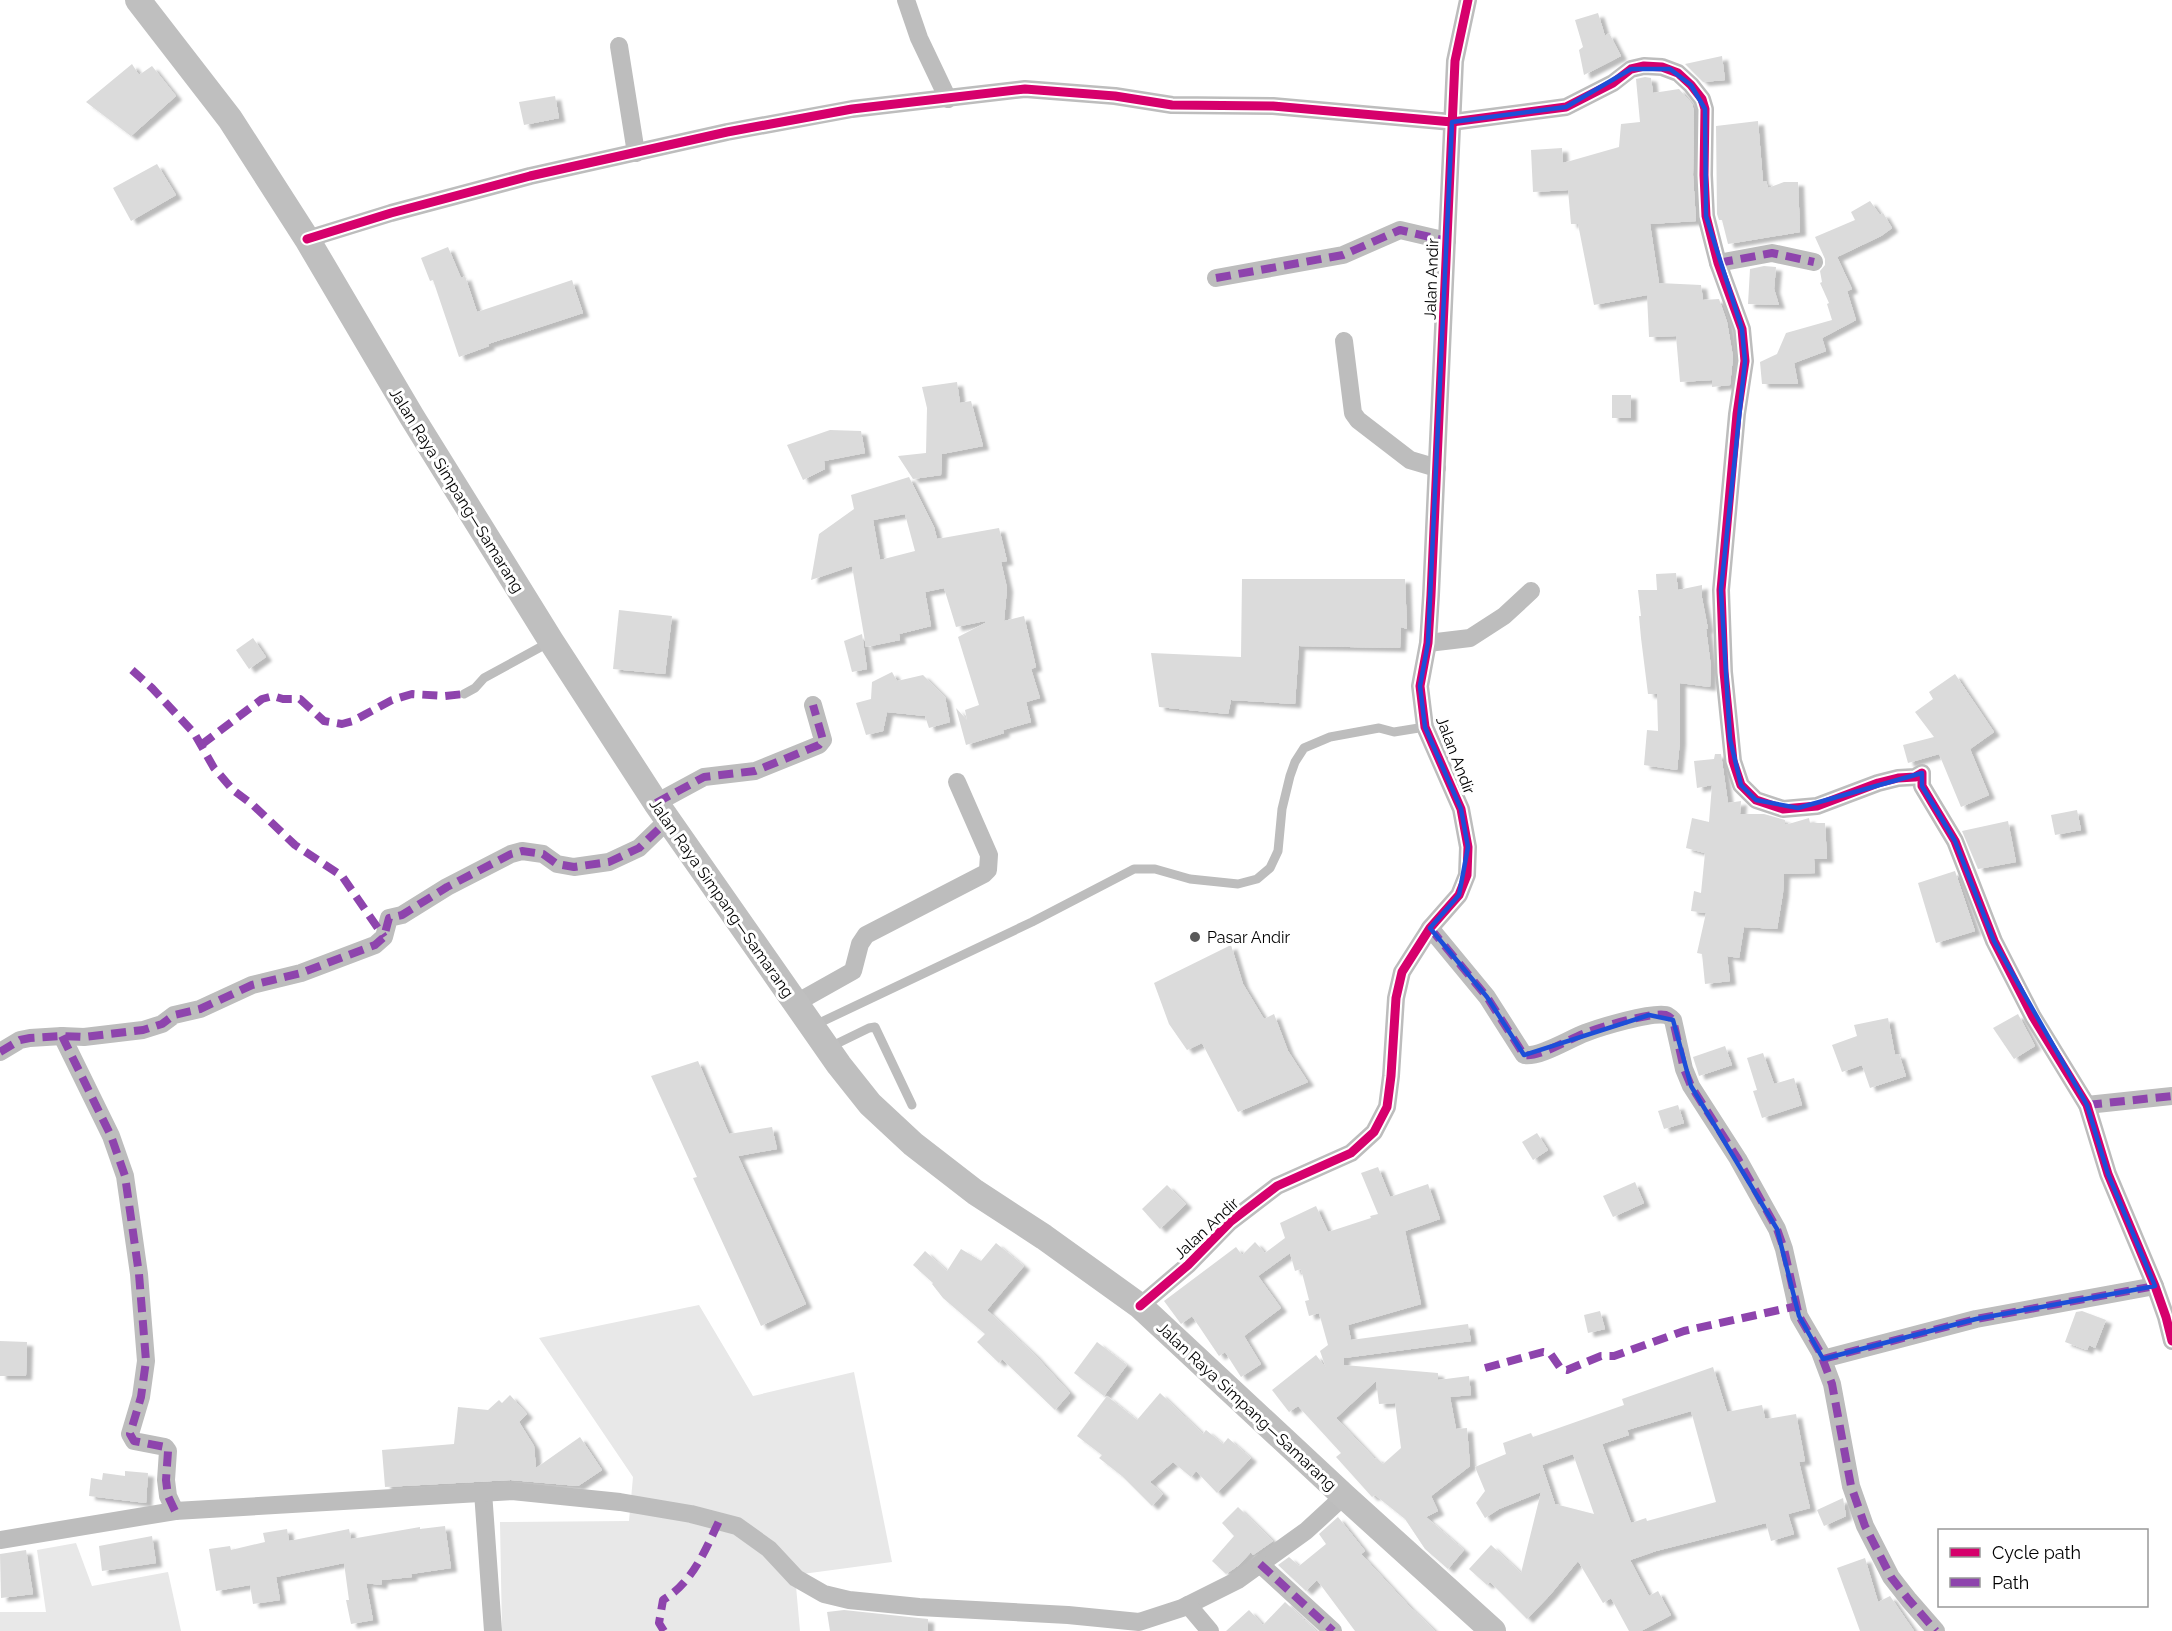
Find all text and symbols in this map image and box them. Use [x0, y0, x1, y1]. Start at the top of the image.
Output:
street label: Jalan Andir [1421, 238, 1442, 320]
street label: Jalan Raya Simpang—Samarang [385, 384, 528, 596]
street label: Jalan Andir [1432, 714, 1479, 797]
street label: Jalan Raya Simpang—Samarang [645, 795, 798, 1001]
place label: Pasar Andir [1207, 928, 1290, 947]
marker: Pasar Andir [1188, 930, 1202, 944]
street label: Jalan Andir [1170, 1193, 1243, 1263]
street label: Jalan Raya Simpang—Samarang [1153, 1318, 1340, 1495]
legend [1938, 1529, 2148, 1607]
text: Cycle path [1992, 1542, 2081, 1563]
text: Path [1992, 1572, 2029, 1593]

